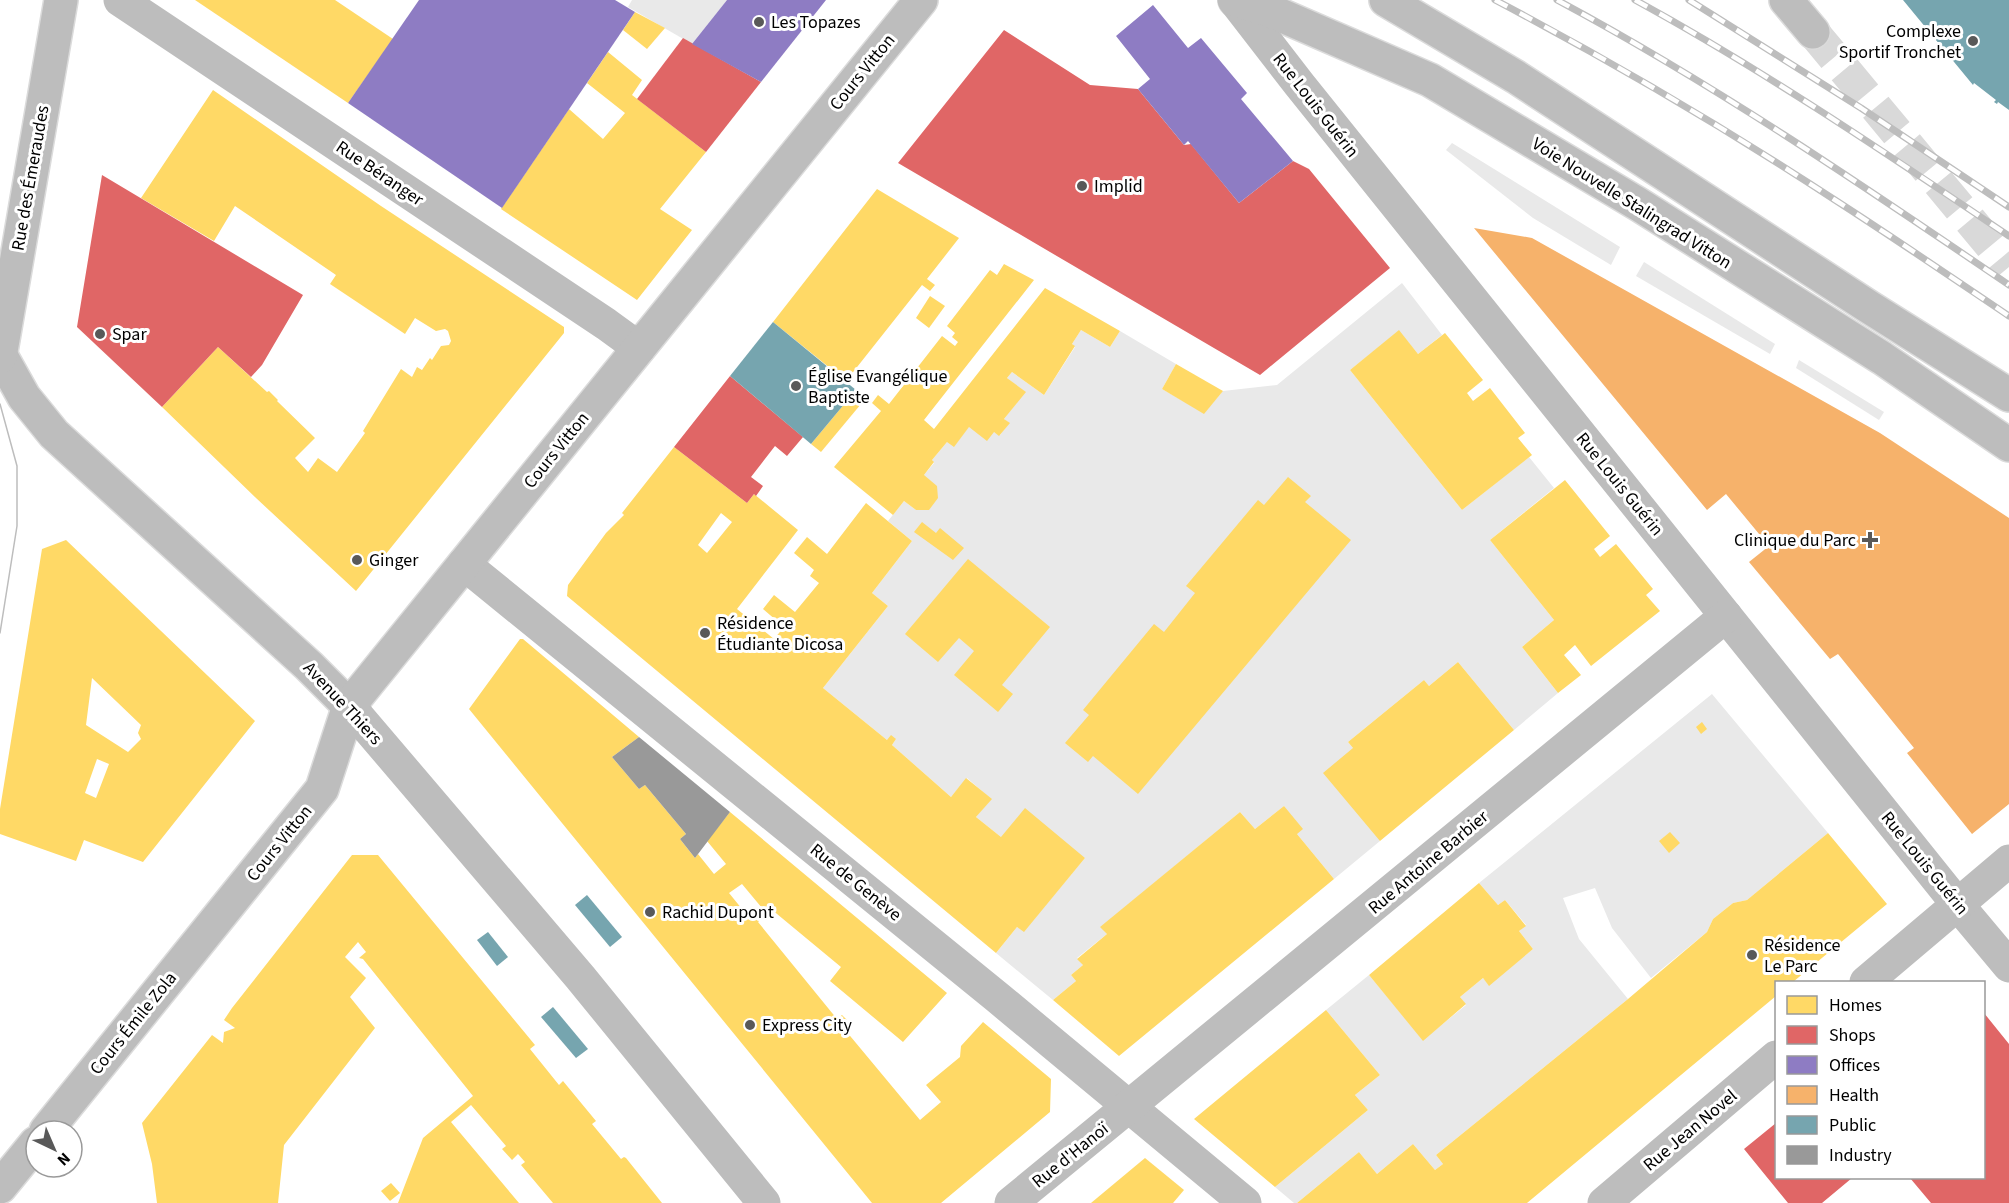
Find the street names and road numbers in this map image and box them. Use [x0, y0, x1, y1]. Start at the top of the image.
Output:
street label: Cours Vitton [824, 29, 901, 116]
street label: Rue Louis Guérin [1267, 48, 1364, 163]
street label: Rue des Émeraudes [5, 103, 56, 253]
street label: Voie Nouvelle Stalingrad Vitton [1527, 132, 1736, 275]
street label: Rue Béranger [331, 135, 429, 212]
street label: Cours Vitton [518, 407, 595, 494]
street label: Rue Louis Guérin [1570, 427, 1669, 541]
street label: Avenue Thiers [297, 656, 388, 750]
street label: Cours Vitton [241, 800, 318, 887]
street label: Rue Antoine Barbier [1363, 804, 1494, 920]
street label: Rue Louis Guérin [1875, 806, 1974, 920]
street label: Rue de Genève [805, 838, 907, 927]
street label: Cours Émile Zola [84, 967, 183, 1080]
street label: Rue Jean Novel [1638, 1084, 1743, 1177]
street label: Rue d'Hanoï [1027, 1116, 1114, 1194]

